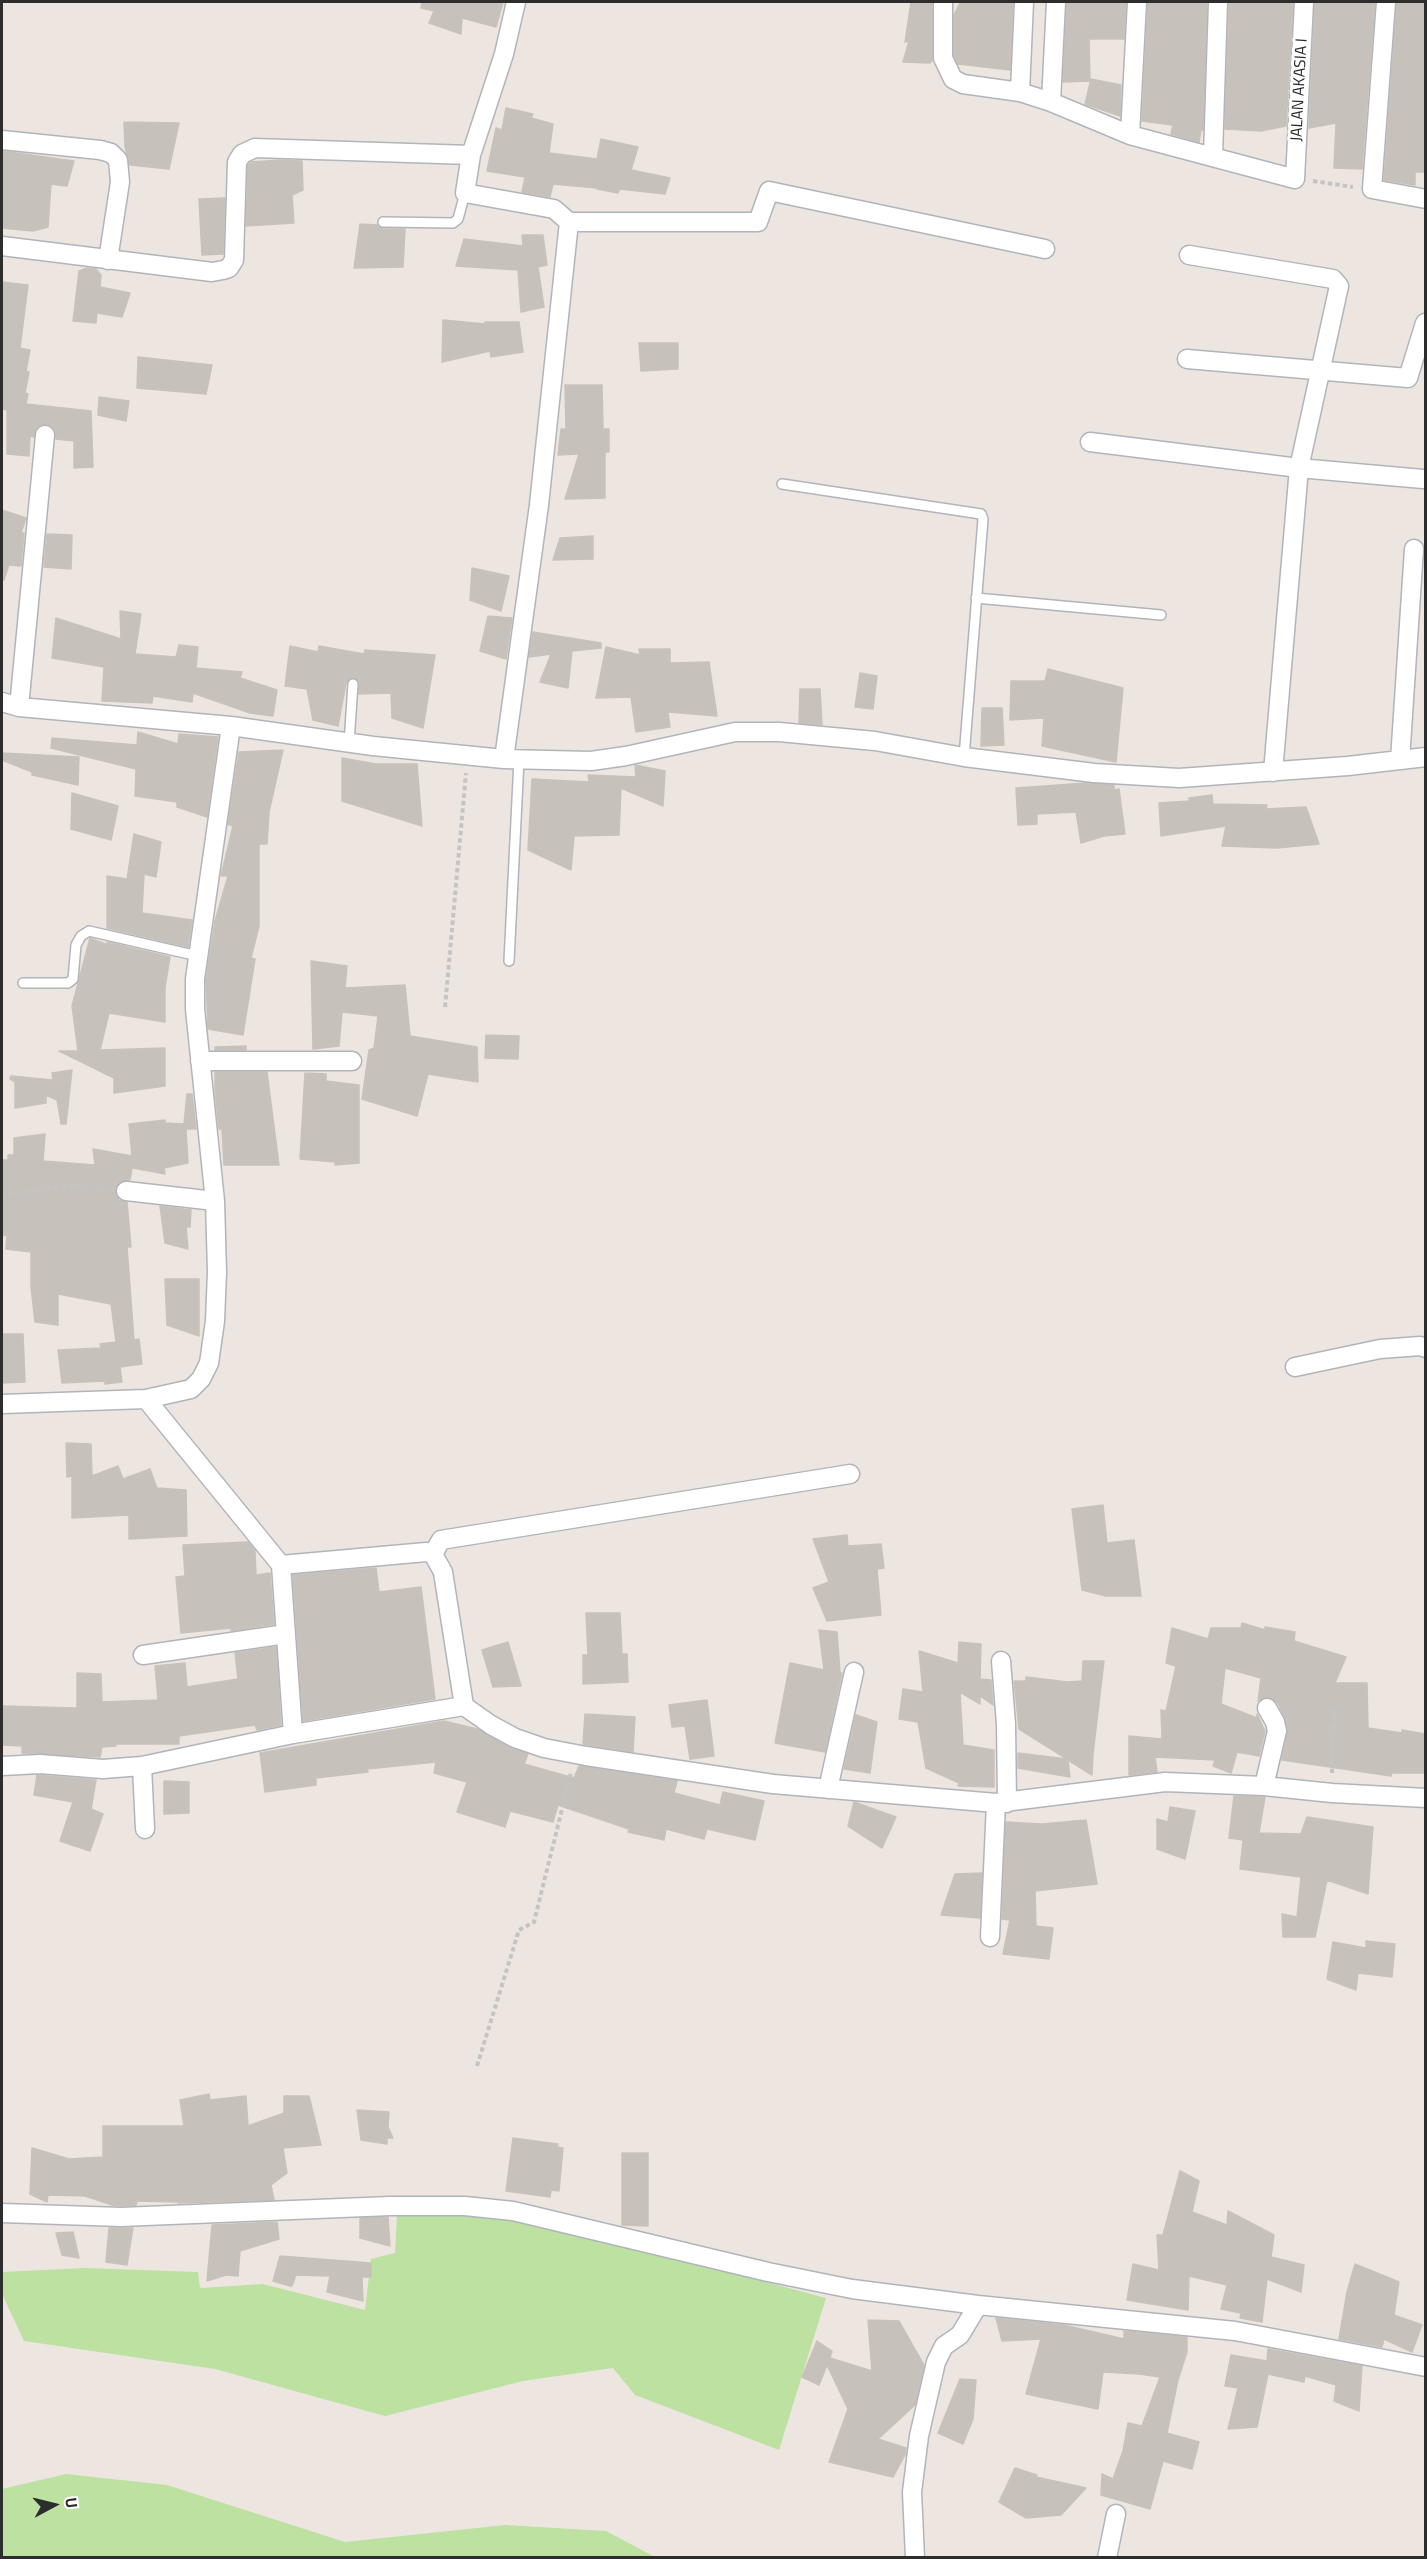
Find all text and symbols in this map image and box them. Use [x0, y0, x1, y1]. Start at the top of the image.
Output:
street label: JALAN AKASIA I [1288, 38, 1312, 142]
north arrow [24, 2475, 84, 2535]
text: U [59, 2496, 84, 2509]

